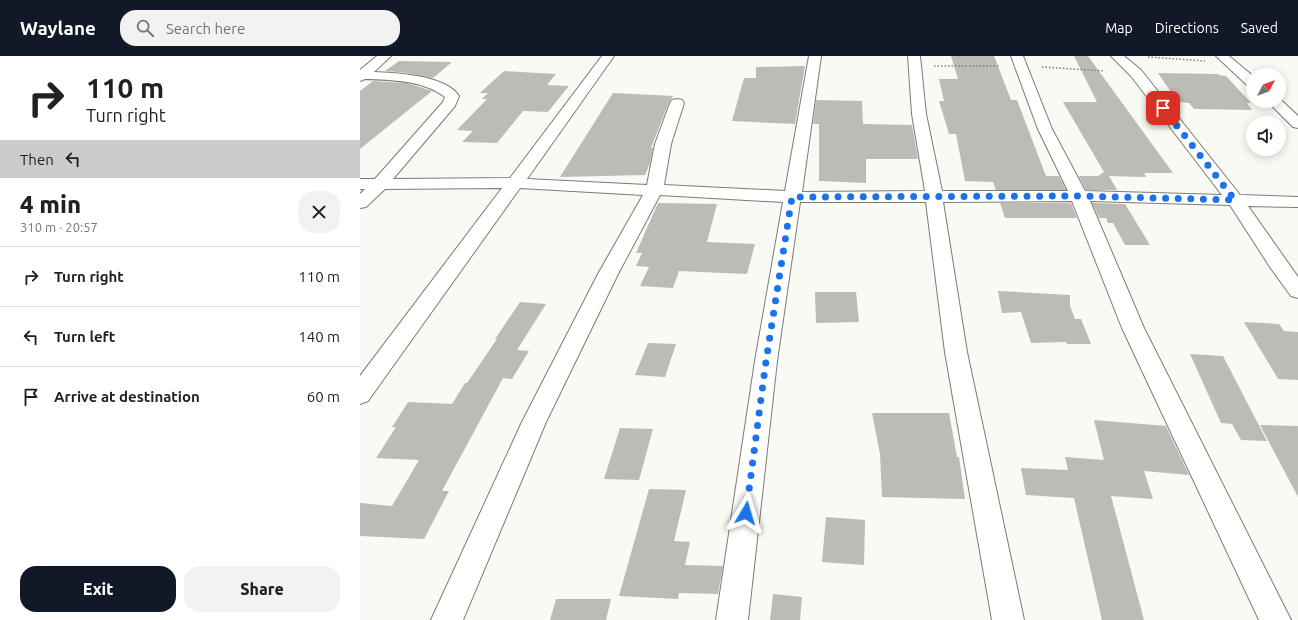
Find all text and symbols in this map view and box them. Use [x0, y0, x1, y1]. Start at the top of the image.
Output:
search box [120, 10, 400, 46]
text: Waylane [20, 17, 96, 39]
icon: search [134, 17, 156, 39]
text: Search here [166, 20, 245, 37]
text: Map [1105, 20, 1133, 36]
text: Directions [1155, 20, 1219, 36]
text: Saved [1241, 20, 1278, 36]
north arrow [1246, 68, 1286, 108]
map controls [1246, 68, 1286, 156]
icon: right [20, 72, 72, 124]
text: 110 m [86, 72, 164, 103]
pin [1146, 91, 1180, 125]
icon: arrive [1152, 97, 1174, 119]
text: Turn right [86, 105, 166, 125]
button: sound [1246, 116, 1286, 156]
icon: left [62, 148, 84, 170]
text: Then [20, 151, 54, 168]
text: 4 min [20, 191, 81, 218]
button: close [298, 191, 340, 233]
text: 310 m · 20:57 [20, 220, 98, 234]
icon: right [20, 266, 42, 288]
text: Turn right [54, 268, 124, 285]
text: 110 m [298, 268, 340, 285]
icon: left [20, 326, 42, 348]
text: Turn left [54, 328, 115, 345]
text: 140 m [298, 328, 340, 345]
icon: arrive [20, 386, 42, 408]
text: Arrive at destination [54, 388, 200, 405]
text: 60 m [307, 388, 340, 405]
position arrow [725, 492, 767, 534]
button: Exit [20, 566, 176, 612]
button: Share [184, 566, 340, 612]

